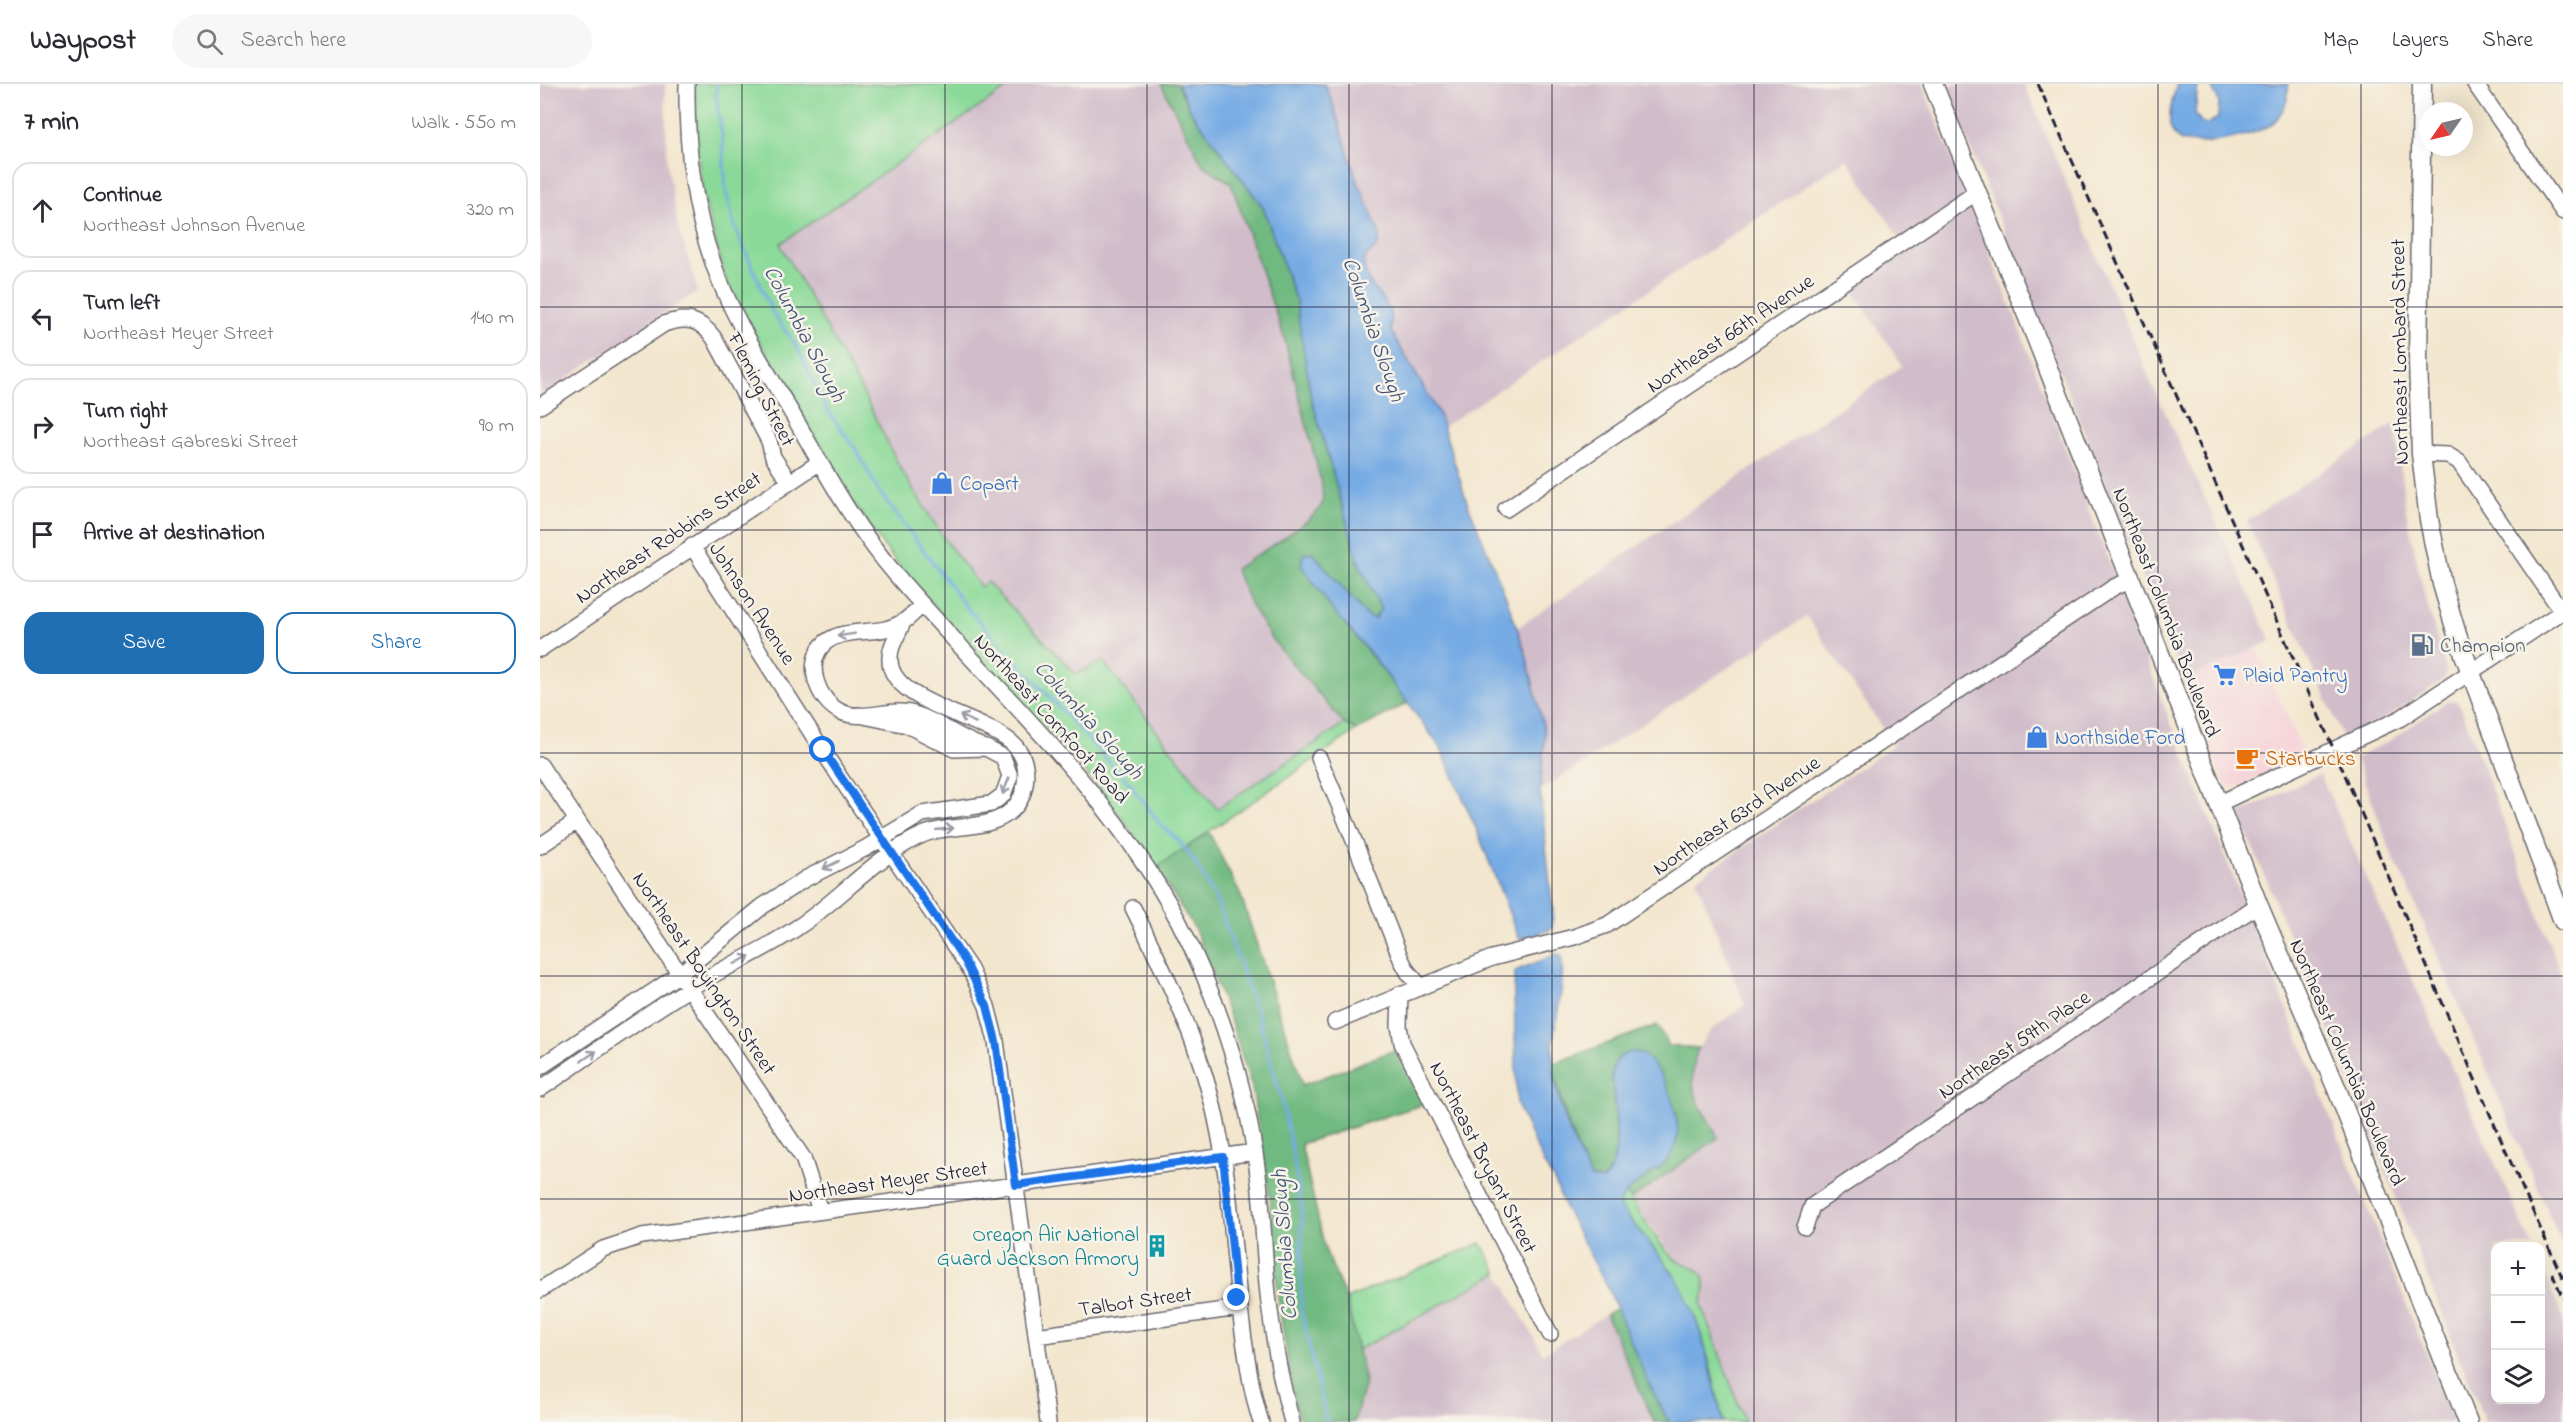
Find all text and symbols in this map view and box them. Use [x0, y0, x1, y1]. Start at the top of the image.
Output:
search box [172, 14, 592, 68]
text: Waypost [30, 21, 136, 62]
icon: search [193, 25, 226, 58]
text: Search here [241, 25, 346, 57]
text: Map [2323, 26, 2359, 56]
text: Layers [2392, 26, 2449, 56]
text: Share [2482, 26, 2533, 56]
north arrow [2419, 102, 2473, 156]
text: 7 min [24, 104, 79, 142]
text: Walk · 550 m [411, 109, 516, 138]
text: Continue [83, 180, 162, 212]
icon: ahead [26, 194, 59, 227]
text: 320 m [467, 196, 514, 225]
text: Northeast Johnson Avenue [83, 212, 305, 241]
street label: Northeast Lombard Street [2384, 239, 2418, 465]
water label: Columbia Slough [1333, 254, 1412, 407]
water label: Columbia Slough [754, 261, 853, 409]
street label: Northeast 66th Avenue [1642, 267, 1821, 402]
text: Turn left [83, 288, 160, 320]
icon: left [26, 302, 59, 335]
text: 140 m [470, 304, 514, 333]
text: Northeast Meyer Street [83, 320, 274, 349]
street label: Fleming Street [716, 327, 802, 453]
text: Turn right [83, 396, 168, 428]
icon: right [26, 410, 59, 443]
text: 90 m [479, 412, 514, 441]
text: Northeast Gabreski Street [83, 428, 298, 457]
street label: Northeast Robbins Street [570, 465, 768, 612]
shop icon: Copart [929, 470, 955, 496]
place label: Copart [960, 470, 1019, 500]
street label: Northeast Columbia Boulevard [2104, 484, 2227, 742]
icon: arrive [26, 518, 59, 551]
text: Arrive at destination [83, 518, 265, 550]
street label: Johnson Avenue [700, 537, 803, 672]
button: Save [24, 612, 264, 674]
button: Share [276, 612, 516, 674]
street label: Northeast Cornfoot Road [966, 628, 1135, 811]
one-way arrow [837, 630, 856, 641]
fuel station icon: Champion [2409, 632, 2435, 658]
place label: Champion [2440, 632, 2526, 662]
water label: Columbia Slough [1026, 654, 1150, 788]
supermarket icon: Plaid Pantry [2212, 662, 2238, 688]
place label: Plaid Pantry [2243, 662, 2347, 694]
one-way arrow [959, 713, 977, 725]
shop icon: Northside Ford [2024, 724, 2050, 750]
place label: Northside Ford [2055, 724, 2186, 754]
route start [809, 736, 835, 762]
cafe icon: Starbucks [2234, 745, 2260, 771]
place label: Starbucks [2265, 745, 2356, 775]
street label: Northeast 63rd Avenue [1647, 749, 1828, 884]
one-way arrow [1000, 777, 1011, 795]
one-way arrow [935, 823, 955, 834]
one-way arrow [823, 860, 841, 872]
street label: Northeast Boyington Street [622, 867, 783, 1083]
street label: Northeast Columbia Boulevard [2281, 935, 2412, 1191]
one-way arrow [733, 954, 750, 966]
street label: Northeast 59th Place [1933, 983, 2098, 1108]
one-way arrow [580, 1050, 597, 1063]
street label: Northeast Bryant Street [1419, 1057, 1544, 1260]
street label: Northeast Meyer Street [787, 1154, 990, 1214]
water label: Columbia Slough [1265, 1168, 1307, 1321]
place label: Oregon Air National Guard Jackson Armory [937, 1221, 1139, 1277]
building icon: Oregon Air National Guard Jackson Armory [1144, 1233, 1170, 1259]
map controls [2491, 1242, 2545, 1404]
button: + [2491, 1242, 2545, 1296]
street label: Talbot Street [1077, 1280, 1194, 1326]
route end [1223, 1284, 1249, 1310]
button: − [2491, 1296, 2545, 1350]
button: layers [2491, 1350, 2545, 1404]

